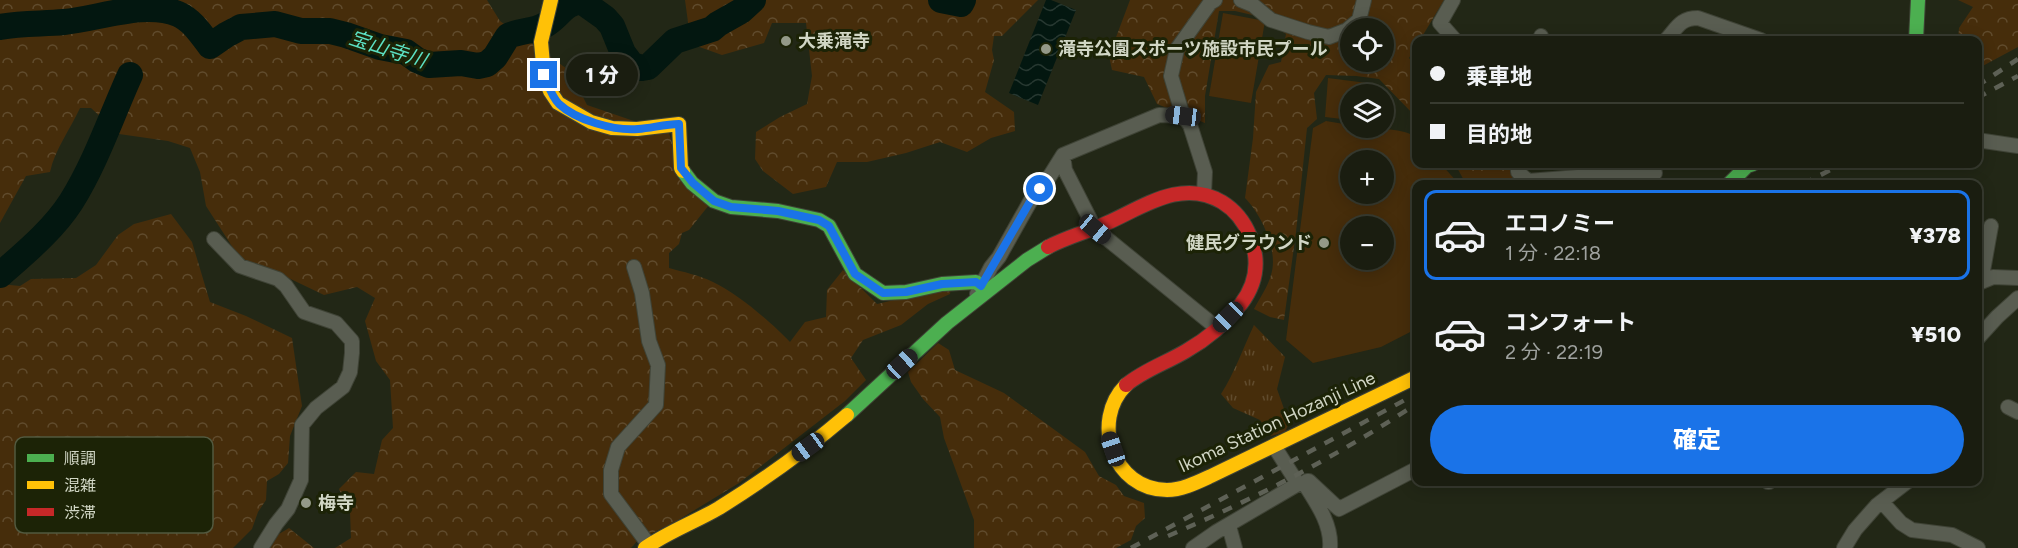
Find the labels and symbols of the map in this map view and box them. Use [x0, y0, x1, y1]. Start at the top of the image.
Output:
water label: 宝山寺川 [346, 25, 432, 73]
place label: 大乗滝寺 [798, 30, 870, 52]
marker: 大乗滝寺 [779, 34, 793, 48]
place label: 滝寺公園スポーツ施設市民プール [1058, 38, 1328, 60]
marker: 滝寺公園スポーツ施設市民プール [1039, 42, 1053, 56]
callout: 1 分 [565, 54, 637, 96]
route end [530, 61, 557, 88]
car [1164, 105, 1202, 127]
route start [1026, 175, 1053, 202]
car [1075, 211, 1115, 247]
place label: 健民グラウンド [1186, 232, 1312, 254]
marker: 健民グラウンド [1317, 236, 1331, 250]
car [1209, 298, 1247, 336]
car [883, 345, 921, 383]
street label: Ikoma Station Hozanji Line [1175, 367, 1379, 477]
car [788, 429, 828, 465]
car [1099, 429, 1127, 469]
legend [15, 437, 213, 533]
text: 順調 [64, 449, 96, 468]
text: 混雑 [64, 476, 96, 495]
place label: 梅寺 [318, 492, 354, 514]
marker: 梅寺 [299, 496, 313, 510]
text: 渋滞 [64, 503, 96, 522]

